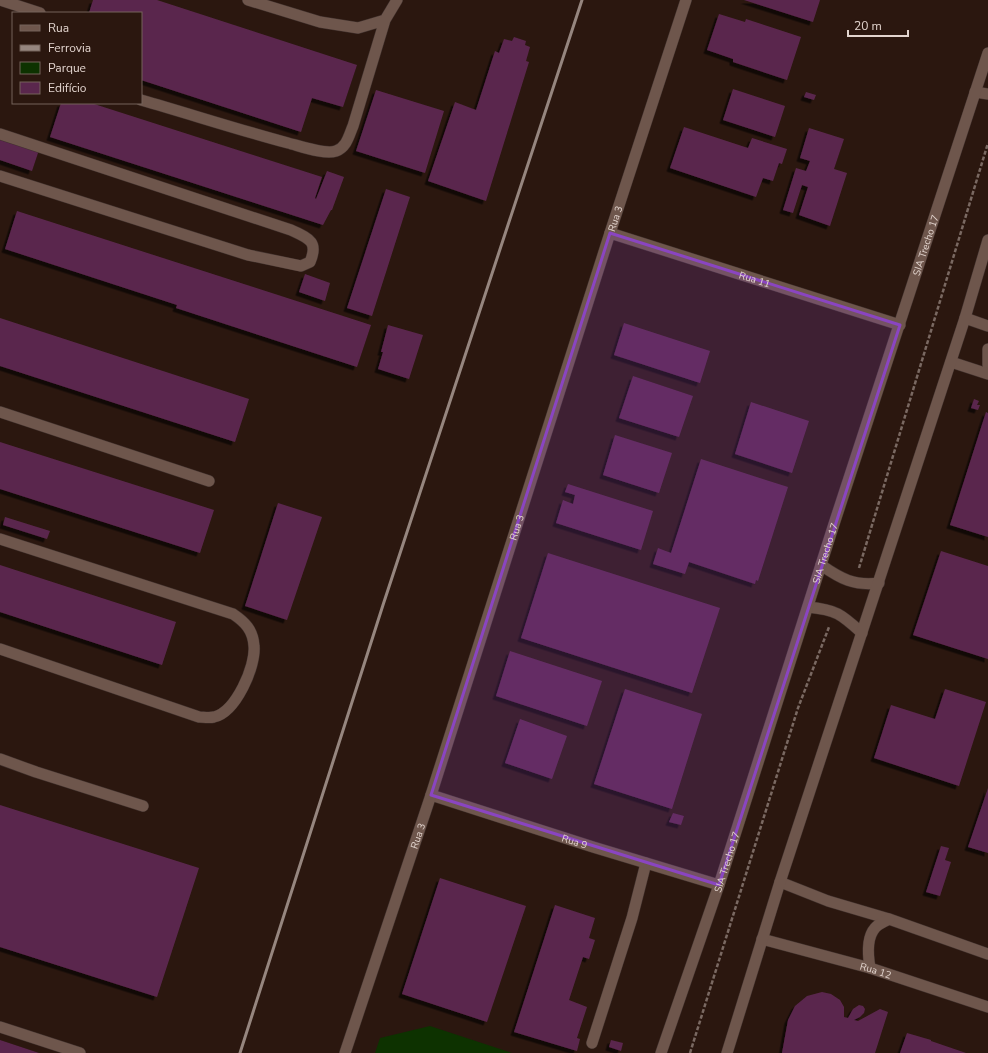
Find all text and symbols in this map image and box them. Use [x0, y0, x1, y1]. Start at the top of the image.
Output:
legend [12, 12, 142, 104]
scale bar [848, 12, 908, 38]
text: 20 m [854, 18, 882, 34]
text: Rua [48, 20, 69, 36]
text: Ferrovia [48, 40, 91, 56]
text: Parque [48, 60, 86, 76]
text: Edifício [48, 80, 87, 96]
street label: Rua 3 [605, 204, 626, 233]
street label: SIA Trecho 17 [910, 213, 943, 278]
street label: Rua 11 [737, 268, 772, 291]
street label: Rua 3 [507, 513, 528, 542]
street label: SIA Trecho 17 [809, 521, 842, 586]
street label: Rua 3 [408, 821, 429, 851]
street label: SIA Trecho 17 [711, 830, 744, 895]
street label: Rua 9 [560, 831, 589, 853]
street label: Rua 12 [858, 960, 893, 983]

